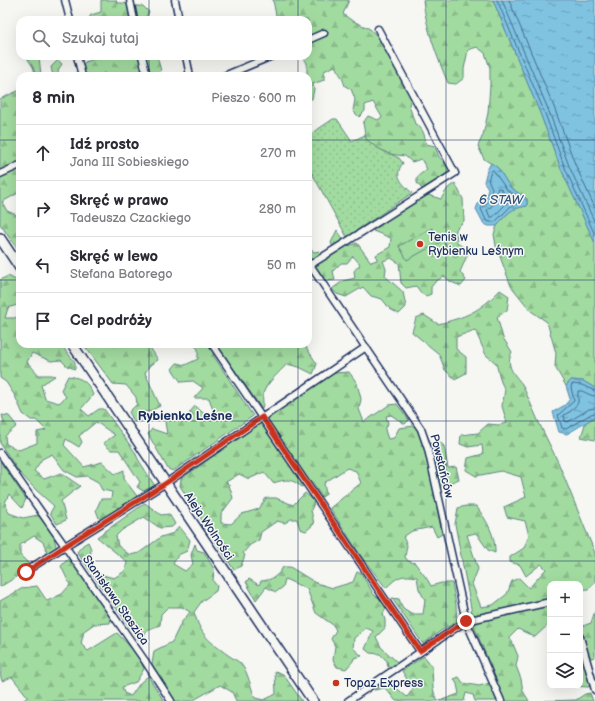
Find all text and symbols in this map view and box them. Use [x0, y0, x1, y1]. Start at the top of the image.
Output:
search box [16, 16, 312, 60]
icon: search [30, 27, 52, 49]
text: Szukaj tutaj [62, 29, 139, 48]
text: 8 min [32, 88, 75, 108]
text: Pieszo · 600 m [211, 90, 296, 106]
text: Idź prosto [70, 135, 139, 154]
icon: ahead [32, 142, 54, 164]
text: 270 m [260, 145, 296, 161]
text: Jana III Sobieskiego [70, 154, 189, 170]
text: Skręć w prawo [70, 191, 169, 210]
water label: 6 STAW [479, 192, 524, 208]
icon: right [32, 198, 54, 220]
text: 280 m [259, 201, 296, 217]
text: Tadeusza Czackiego [70, 210, 191, 226]
place label: Tenis w Rybienku Leśnym [428, 230, 524, 259]
marker: Tenis w Rybienku Leśnym [415, 239, 425, 249]
text: Skręć w lewo [70, 247, 158, 266]
icon: left [32, 254, 54, 276]
text: 50 m [267, 257, 296, 273]
text: Stefana Batorego [70, 266, 173, 282]
icon: arrive [32, 310, 54, 332]
text: Cel podróży [70, 311, 152, 330]
district label: Rybienko Leśne [138, 408, 233, 424]
street label: Powstańców [426, 432, 457, 500]
street label: Aleja Wolności [180, 489, 237, 563]
street label: Stanisława Staszica [79, 552, 152, 648]
route start [17, 563, 35, 581]
map controls [547, 581, 583, 689]
button: + [547, 581, 583, 617]
route end [457, 612, 475, 630]
button: − [547, 617, 583, 653]
button: layers [547, 653, 583, 689]
place label: Topaz Express [344, 676, 423, 691]
marker: Topaz Express [331, 678, 341, 688]

